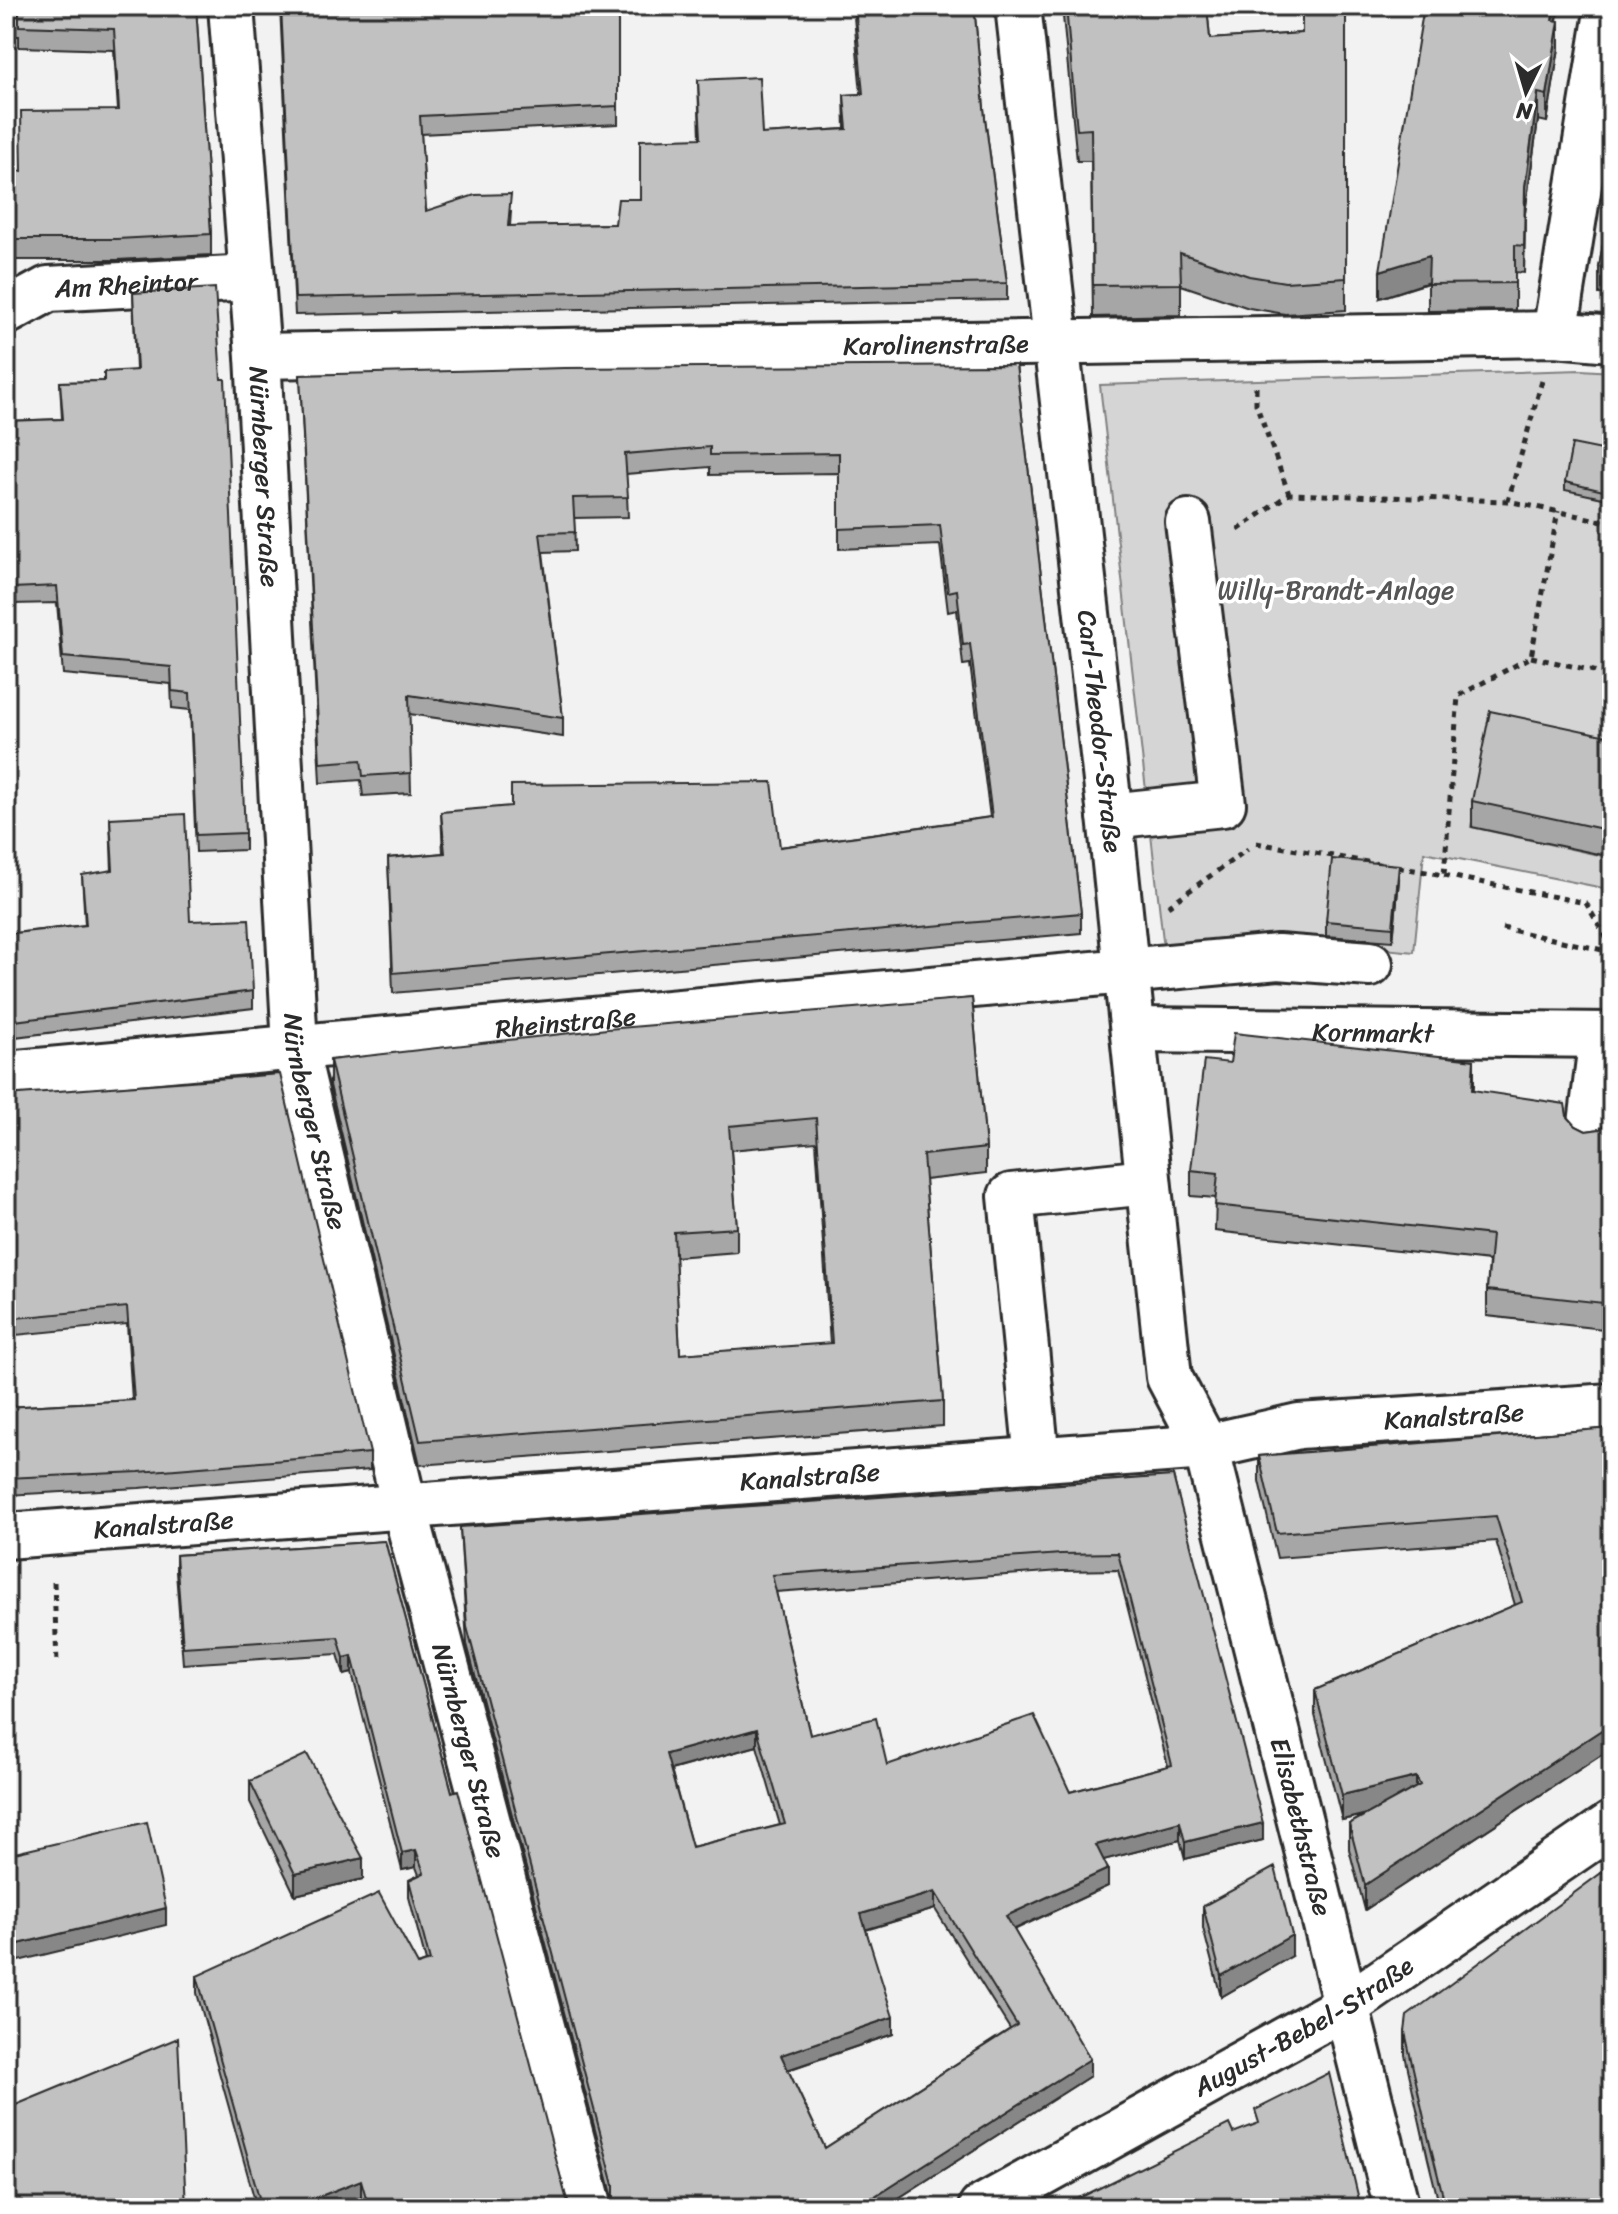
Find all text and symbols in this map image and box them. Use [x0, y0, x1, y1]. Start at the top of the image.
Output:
north arrow [1486, 52, 1566, 132]
text: N [1514, 91, 1535, 132]
street label: Am Rheintor [52, 258, 200, 312]
street label: Karolinenstraße [843, 320, 1030, 369]
street label: Nürnberger Straße [236, 365, 293, 589]
park label: Willy-Brandt-Anlage [1218, 567, 1454, 613]
street label: Carl-Theodor-Straße [1064, 608, 1137, 855]
street label: Rheinstraße [493, 993, 638, 1052]
street label: Kornmarkt [1312, 1009, 1436, 1056]
street label: Nürnberger Straße [270, 1012, 361, 1235]
street label: Kanalstraße [1382, 1389, 1526, 1444]
street label: Kanalstraße [738, 1448, 882, 1505]
street label: Kanalstraße [92, 1496, 235, 1552]
street label: Nürnberger Straße [418, 1638, 520, 1864]
street label: Elisabethstraße [1257, 1733, 1346, 1921]
street label: August-Bebel-Straße [1183, 1943, 1424, 2110]

